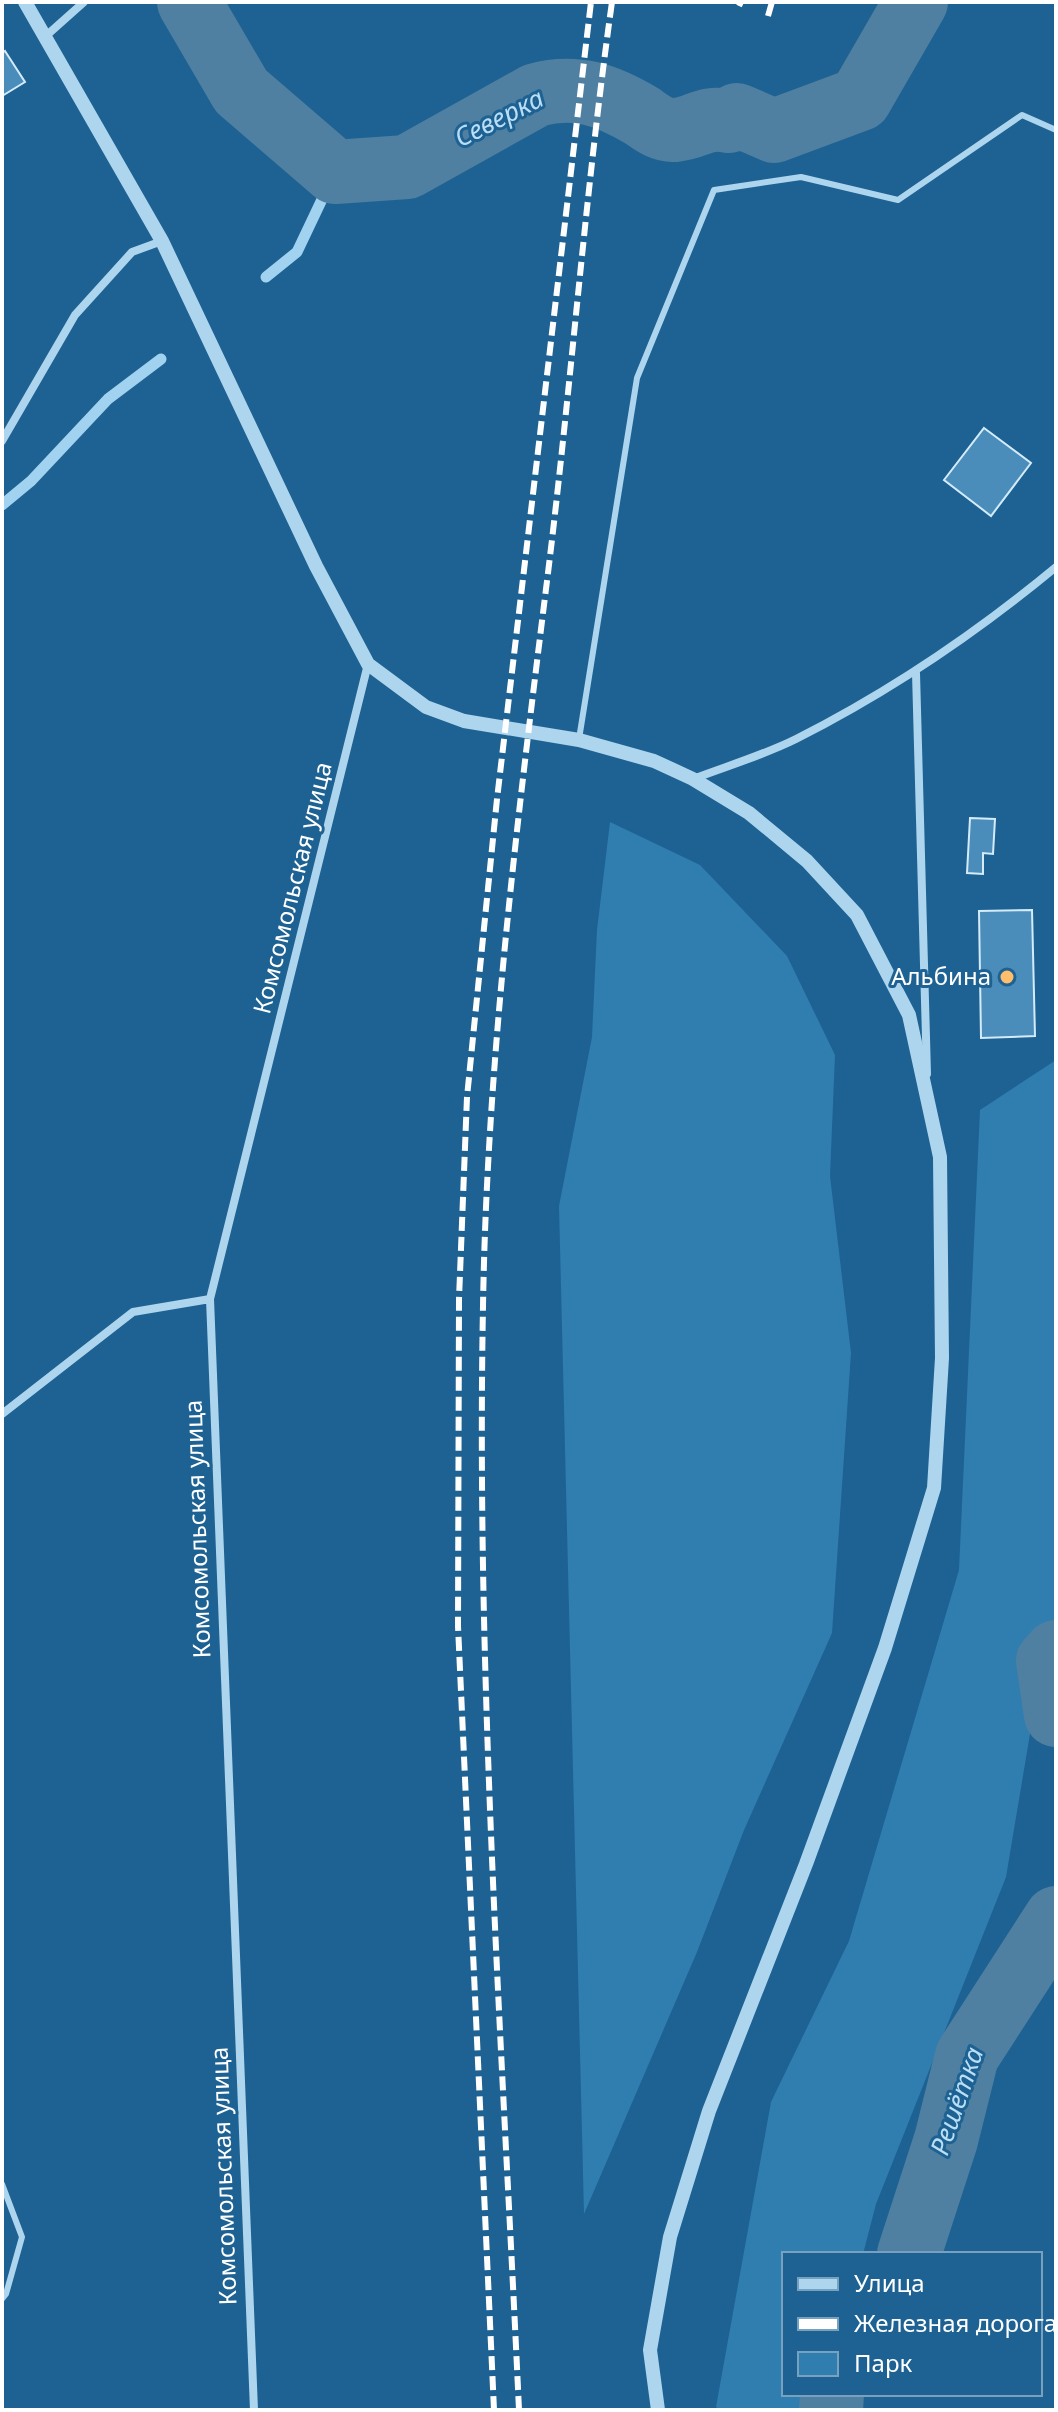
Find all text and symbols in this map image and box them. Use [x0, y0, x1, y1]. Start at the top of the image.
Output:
water label: Северка [448, 79, 550, 155]
street label: Комсомольская улица [244, 758, 339, 1017]
place label: Альбина [891, 959, 991, 992]
marker: Альбина [998, 968, 1016, 986]
street label: Комсомольская улица [176, 1399, 218, 1659]
water label: Решётка [921, 2042, 991, 2159]
street label: Комсомольская улица [202, 2046, 244, 2306]
legend [782, 2252, 1042, 2396]
text: Улица [854, 2266, 925, 2299]
text: Железная дорога [854, 2306, 1057, 2339]
text: Парк [854, 2346, 913, 2379]

